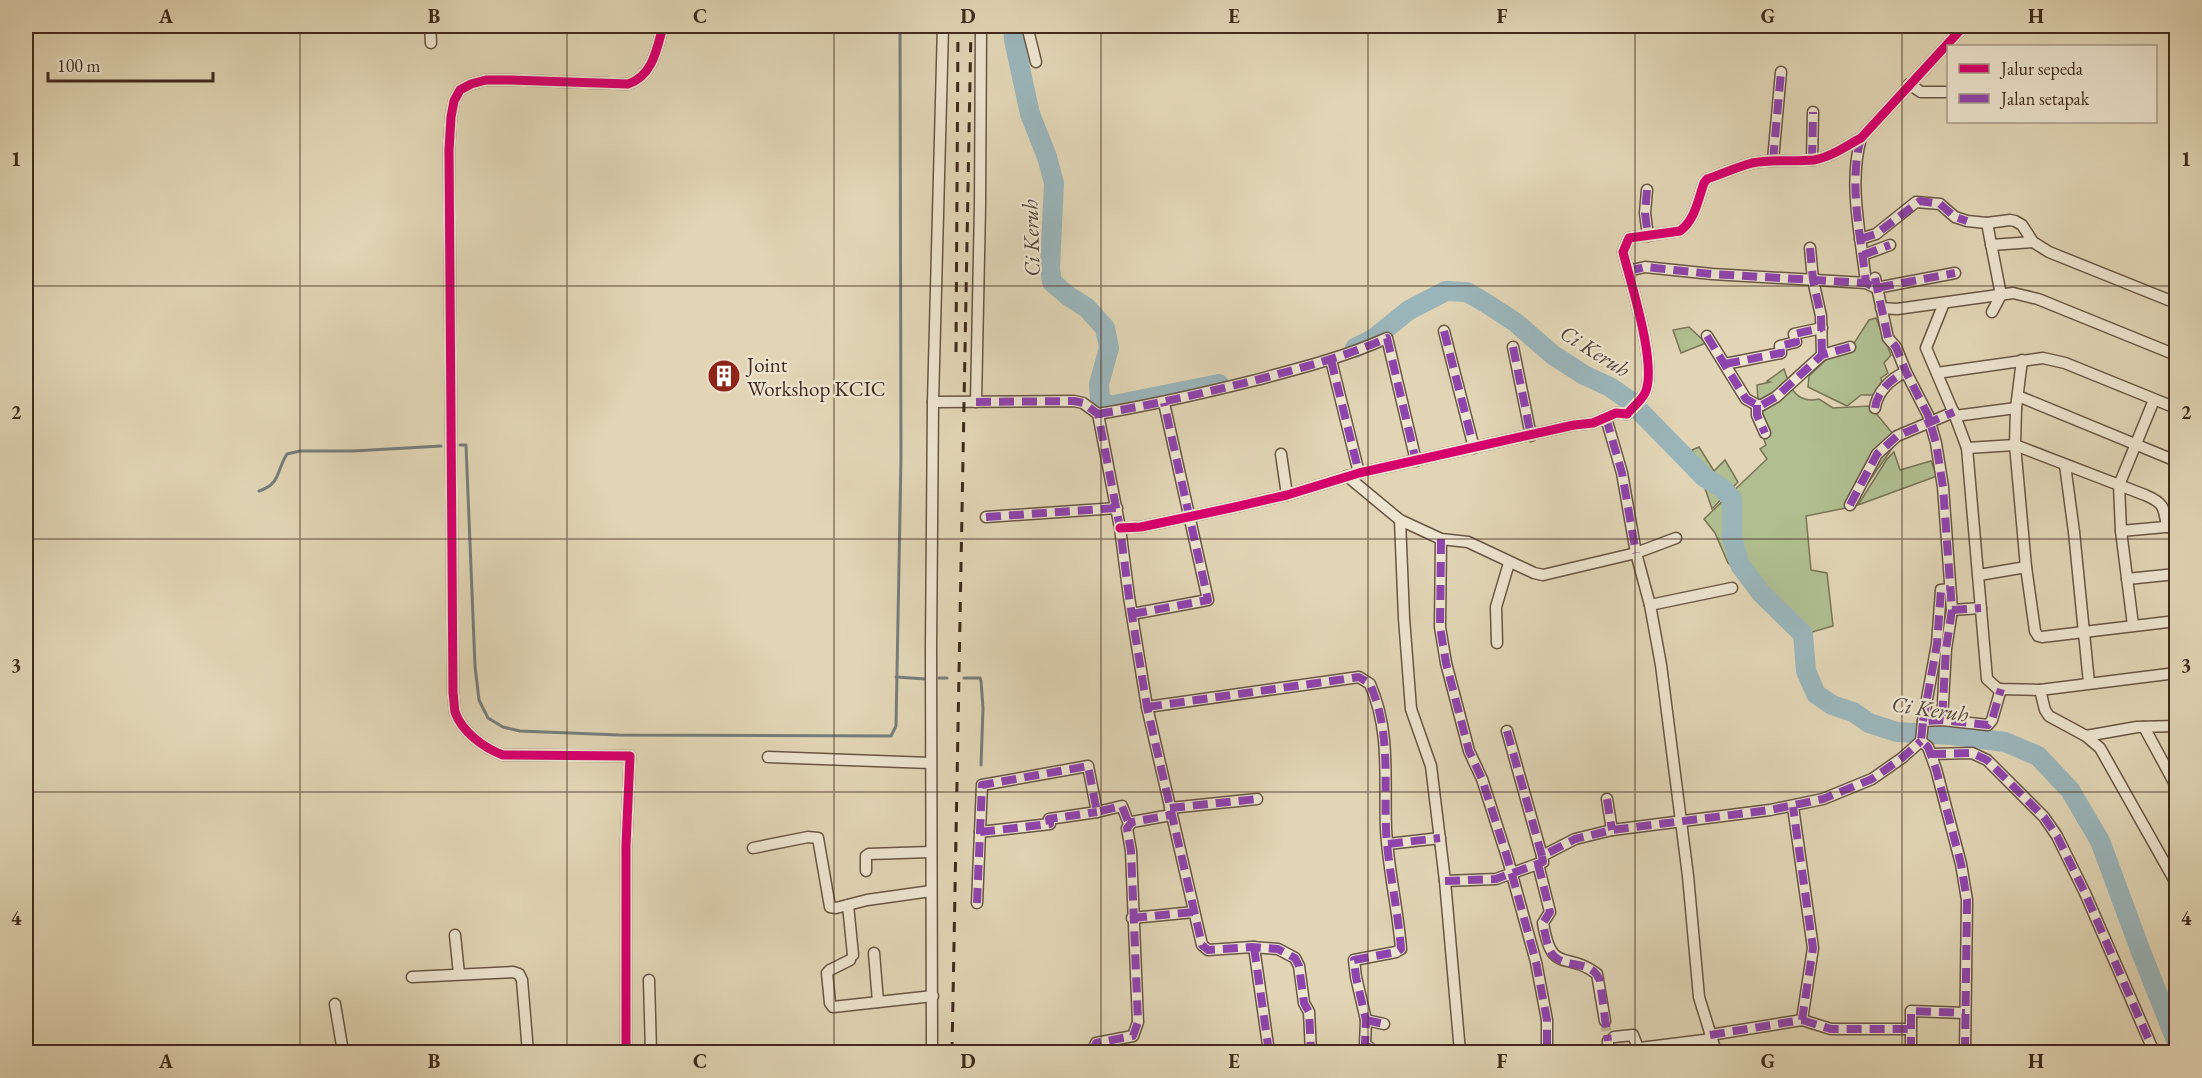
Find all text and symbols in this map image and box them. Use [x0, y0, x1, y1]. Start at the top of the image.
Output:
text: A [158, 3, 174, 29]
text: B [428, 3, 440, 29]
text: C [693, 3, 707, 29]
text: D [960, 3, 976, 29]
text: E [1228, 3, 1240, 29]
text: F [1497, 3, 1508, 29]
text: G [1761, 3, 1775, 29]
text: H [2028, 3, 2044, 29]
scale bar [48, 45, 213, 83]
legend [1947, 45, 2157, 123]
text: 100 m [57, 54, 101, 77]
text: Jalur sepeda [1999, 57, 2084, 80]
text: Jalan setapak [1999, 87, 2090, 110]
text: 1 [11, 146, 21, 172]
text: 1 [2181, 146, 2191, 172]
water label: Ci Keruh [1015, 199, 1047, 277]
water label: Ci Keruh [1555, 318, 1636, 384]
place label: Joint Workshop KCIC [745, 351, 886, 402]
building icon: Joint Workshop KCIC [706, 358, 742, 394]
text: 2 [11, 399, 22, 425]
text: 2 [2181, 399, 2192, 425]
text: 3 [11, 652, 21, 678]
text: 3 [2181, 652, 2191, 678]
water label: Ci Keruh [1890, 689, 1971, 729]
text: 4 [11, 905, 22, 931]
text: 4 [2181, 905, 2192, 931]
text: A [158, 1048, 174, 1074]
text: B [428, 1048, 440, 1074]
text: C [693, 1048, 707, 1074]
text: D [960, 1048, 976, 1074]
text: E [1228, 1048, 1240, 1074]
text: F [1497, 1048, 1508, 1074]
text: G [1761, 1048, 1775, 1074]
text: H [2028, 1048, 2044, 1074]

